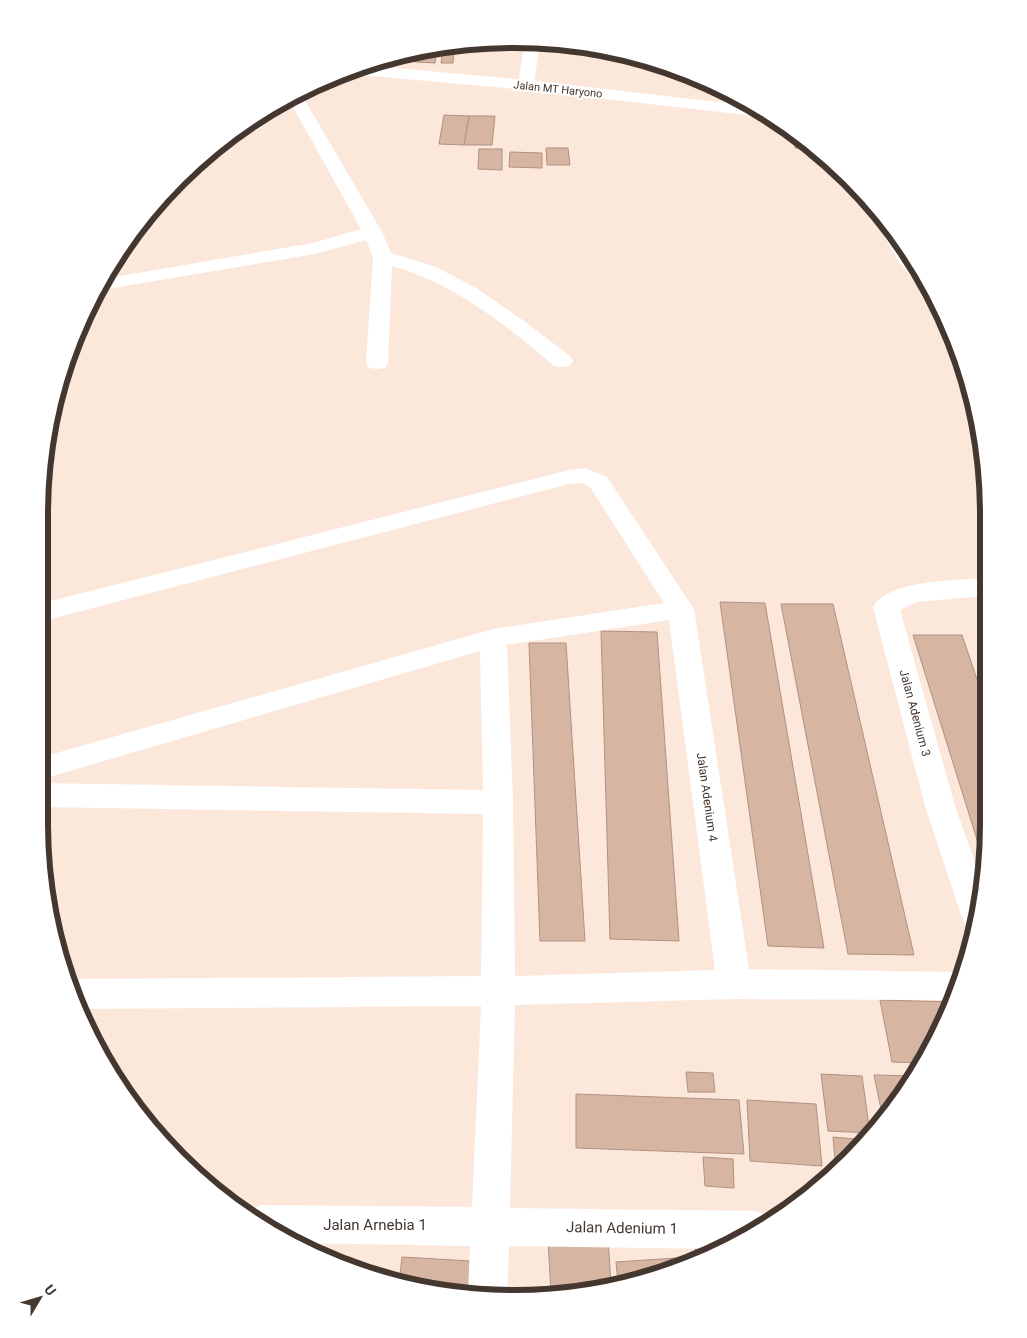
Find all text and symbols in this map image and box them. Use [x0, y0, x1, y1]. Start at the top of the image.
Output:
street label: Jalan MT Haryono [513, 78, 603, 101]
street label: Jalan Adenium 3 [897, 668, 933, 758]
street label: Jalan Adenium 4 [694, 752, 720, 843]
street label: Jalan Arnebia 1 [323, 1216, 427, 1234]
street label: Jalan Adenium 1 [566, 1218, 678, 1238]
north arrow [15, 1273, 65, 1323]
text: U [41, 1281, 59, 1299]

